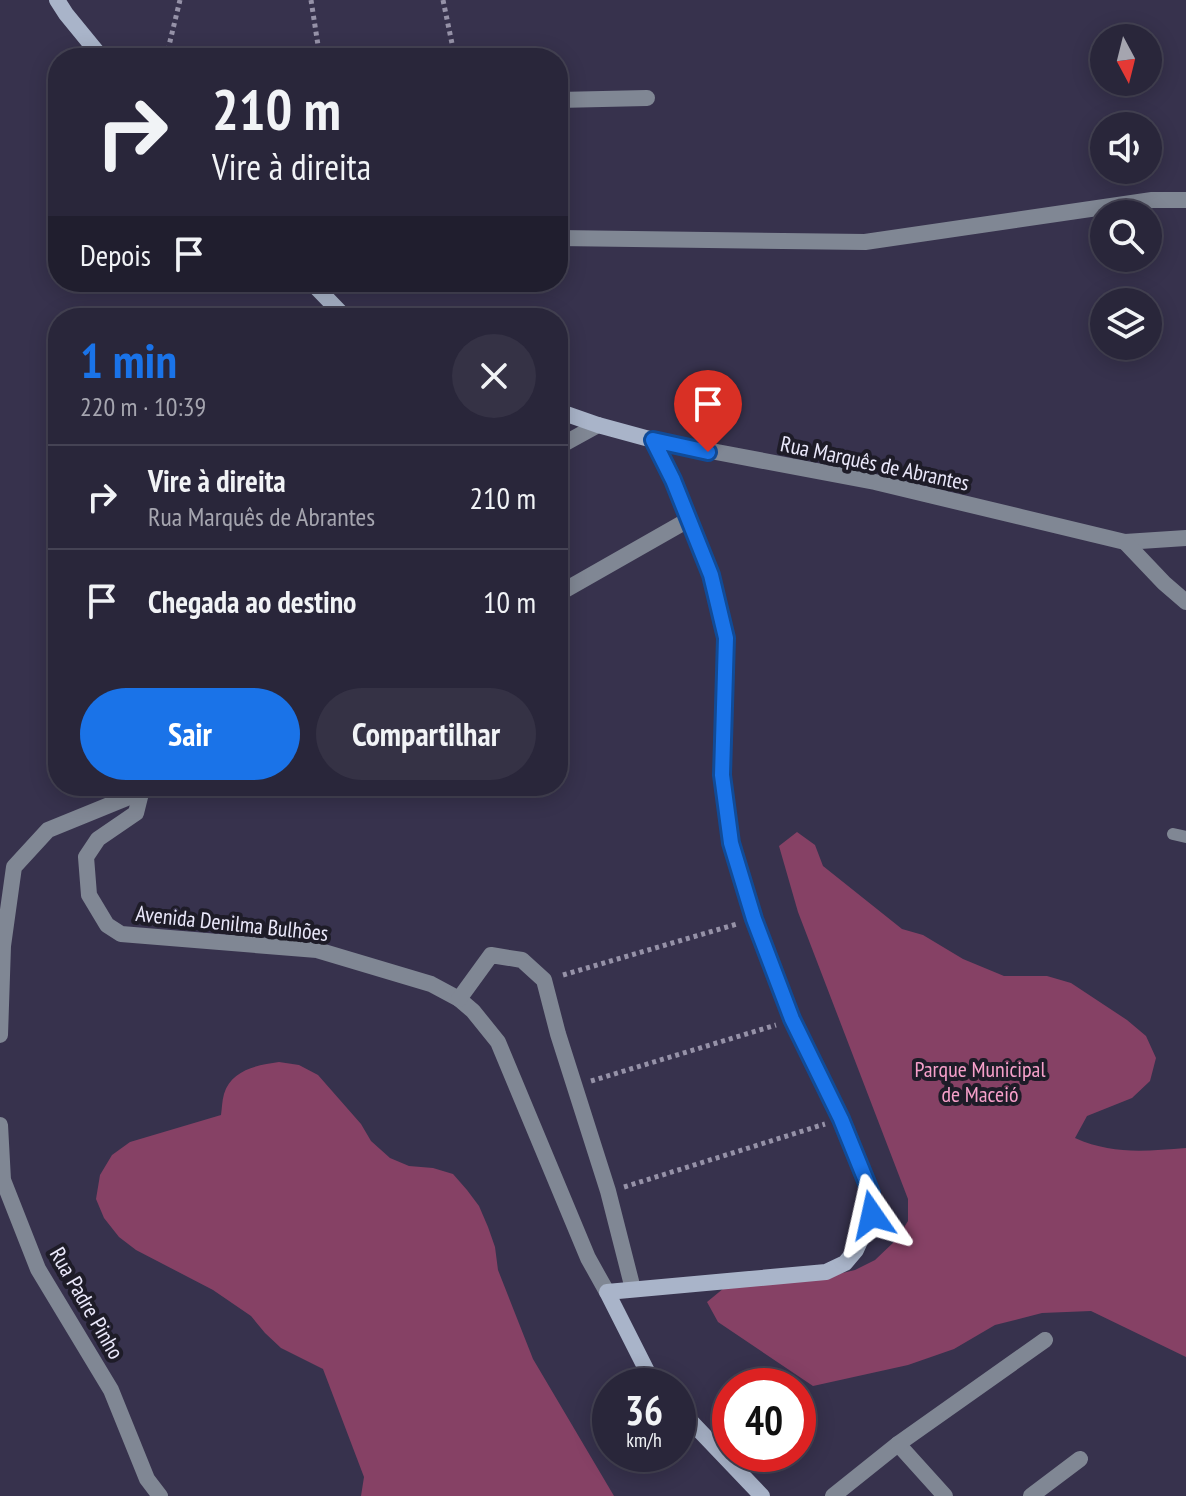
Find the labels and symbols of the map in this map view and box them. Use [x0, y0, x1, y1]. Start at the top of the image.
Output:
north arrow [1090, 24, 1162, 96]
pin [674, 370, 742, 452]
street label: Rua Marquês de Abrantes [778, 429, 972, 497]
street label: Avenida Denilma Bulhões [134, 899, 330, 947]
park label: Parque Municipal de Maceió [914, 1055, 1046, 1108]
position arrow [830, 1173, 914, 1257]
street label: Rua Padre Pinho [44, 1242, 130, 1364]
speed limit sign: 40 [712, 1368, 816, 1472]

